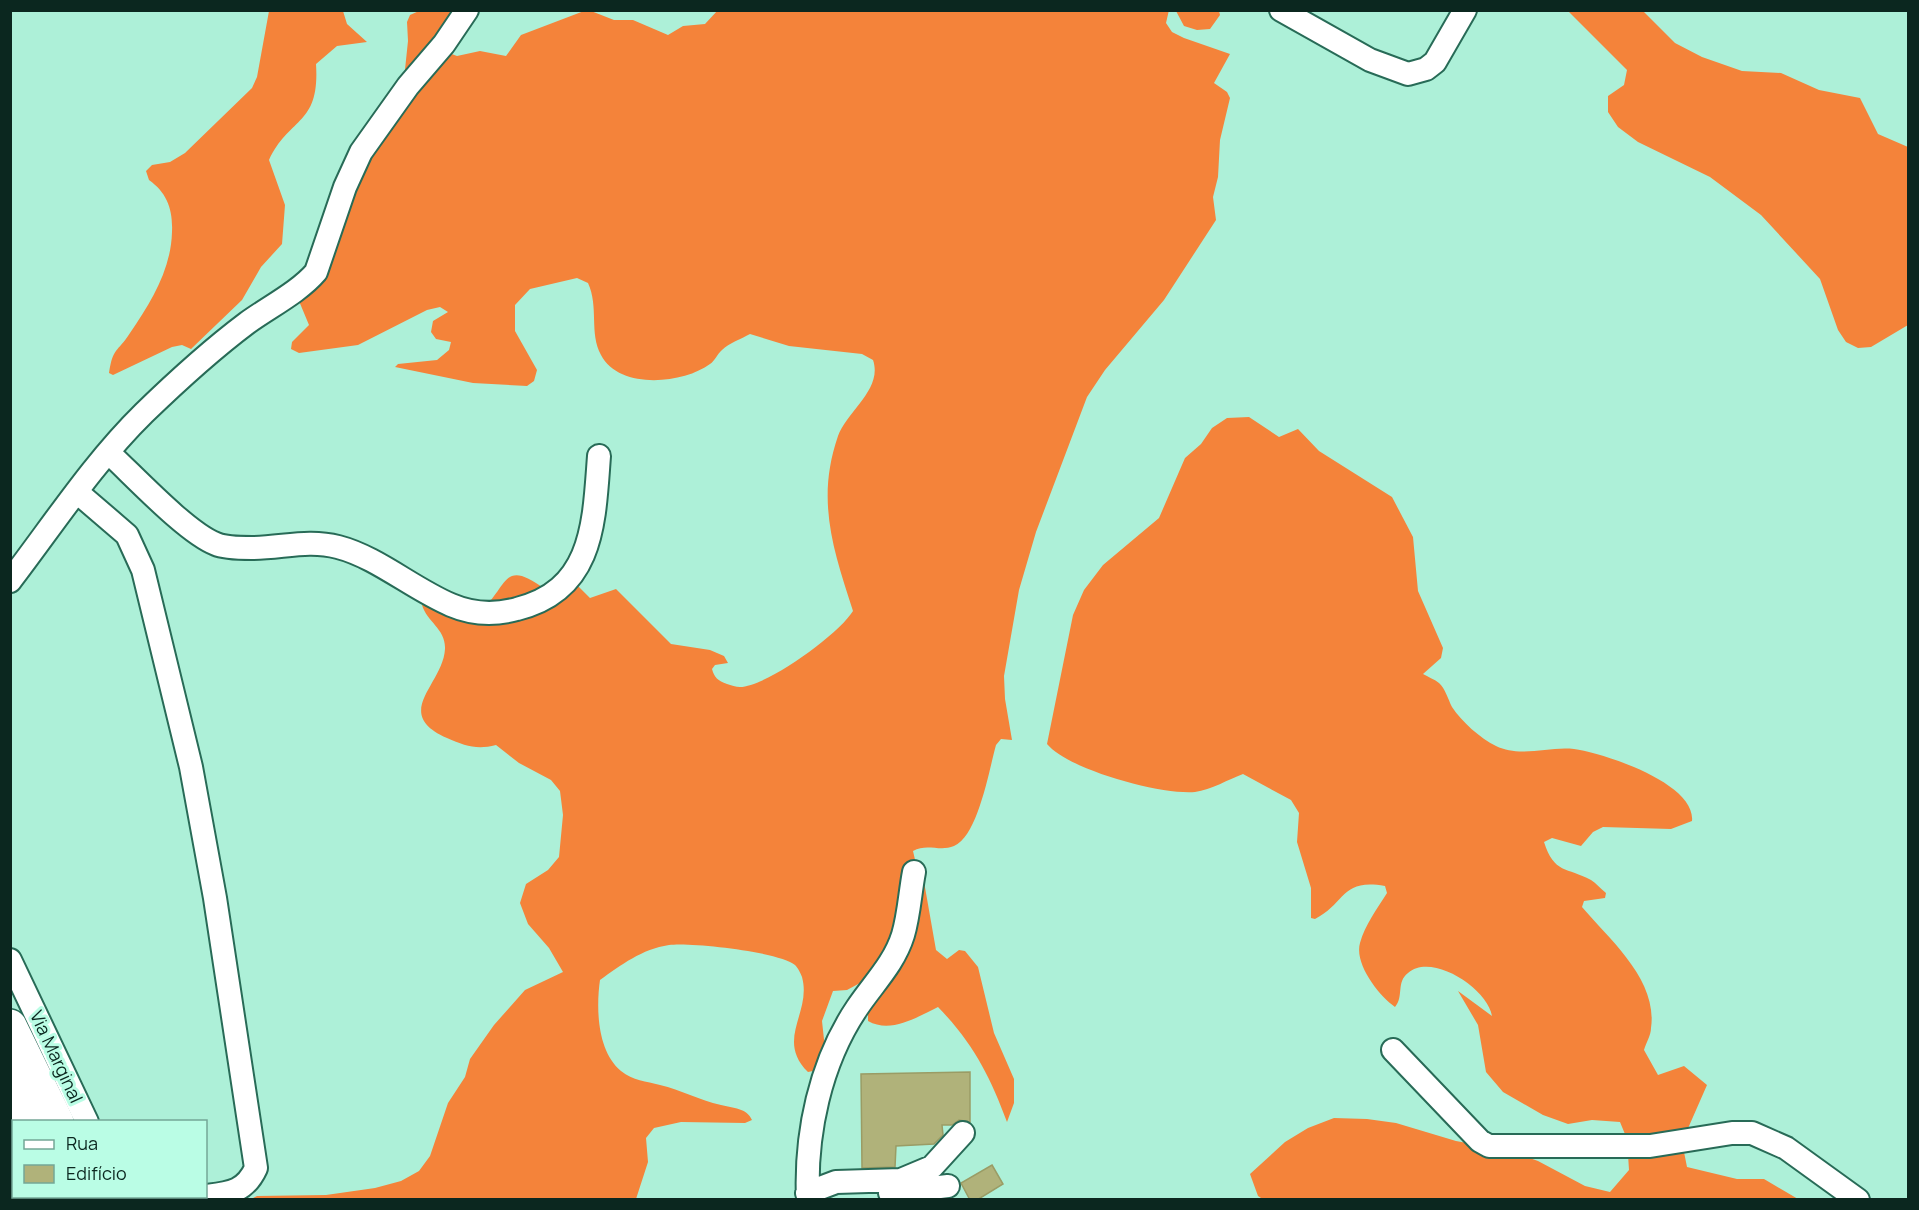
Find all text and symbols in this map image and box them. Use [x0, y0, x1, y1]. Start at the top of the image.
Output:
street label: Via Marginal [25, 1006, 89, 1107]
legend [12, 1120, 207, 1198]
text: Rua [66, 1131, 98, 1155]
text: Edifício [66, 1161, 127, 1185]

